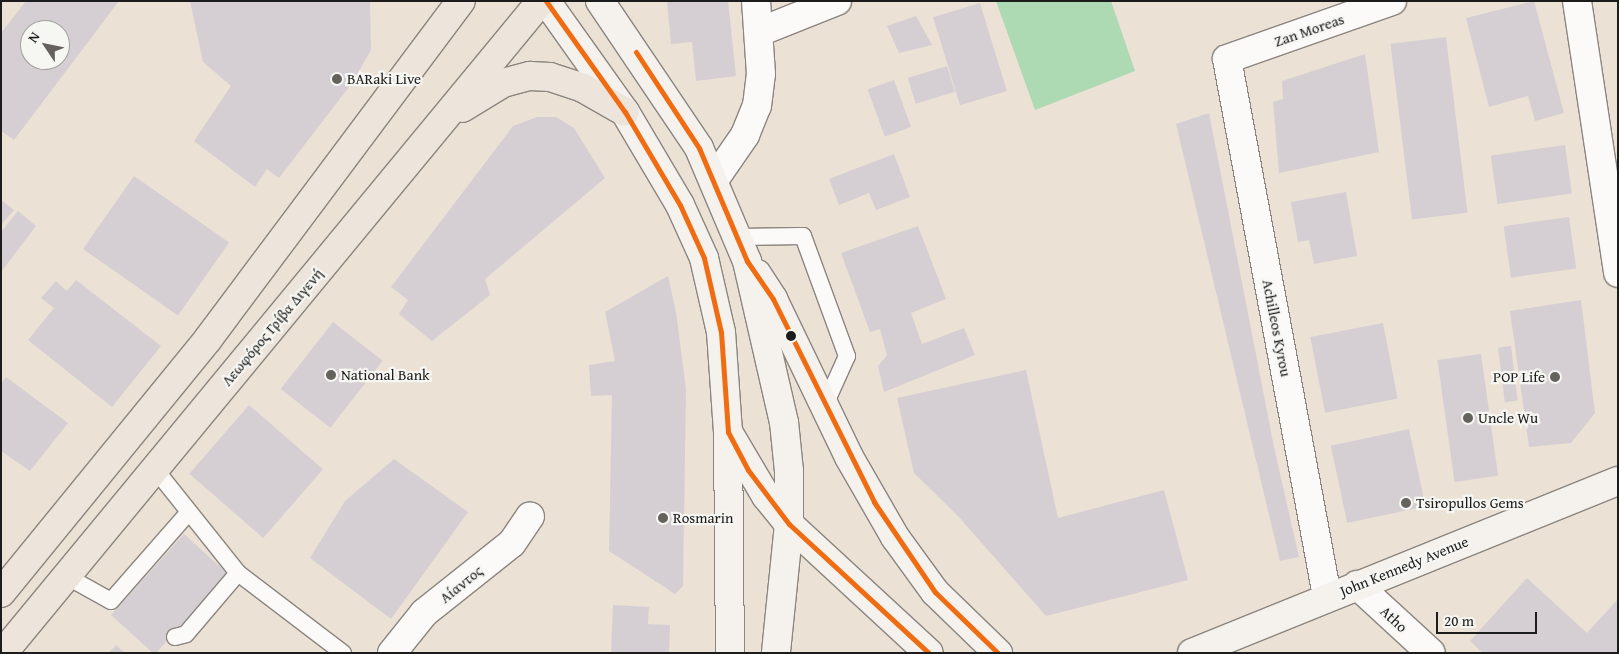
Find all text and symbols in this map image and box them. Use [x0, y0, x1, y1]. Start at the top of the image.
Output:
street label: Zan Moreas [1272, 10, 1346, 50]
north arrow [20, 20, 70, 70]
text: N [22, 28, 44, 47]
place label: BARaki Live [347, 70, 421, 88]
marker: BARaki Live [331, 73, 343, 85]
street label: Λεωφόρος Γρίβα Διγενή [218, 265, 326, 389]
street label: Achilleos Kyrou [1259, 278, 1295, 378]
unlabelled marker [786, 331, 796, 341]
place label: National Bank [341, 366, 430, 384]
place label: POP Life [1493, 368, 1545, 386]
marker: National Bank [325, 369, 337, 381]
marker: POP Life [1549, 371, 1561, 383]
place label: Uncle Wu [1478, 409, 1538, 427]
marker: Uncle Wu [1462, 412, 1474, 424]
place label: Tsiropullos Gems [1416, 494, 1524, 512]
marker: Tsiropullos Gems [1400, 497, 1412, 509]
place label: Rosmarin [673, 509, 733, 527]
marker: Rosmarin [657, 512, 669, 524]
street label: John Kennedy Avenue [1337, 532, 1471, 600]
street label: Αίαντος [436, 561, 486, 607]
street label: Atho [1377, 602, 1411, 636]
scale bar [1439, 602, 1540, 634]
text: 20 m [1444, 610, 1474, 631]

